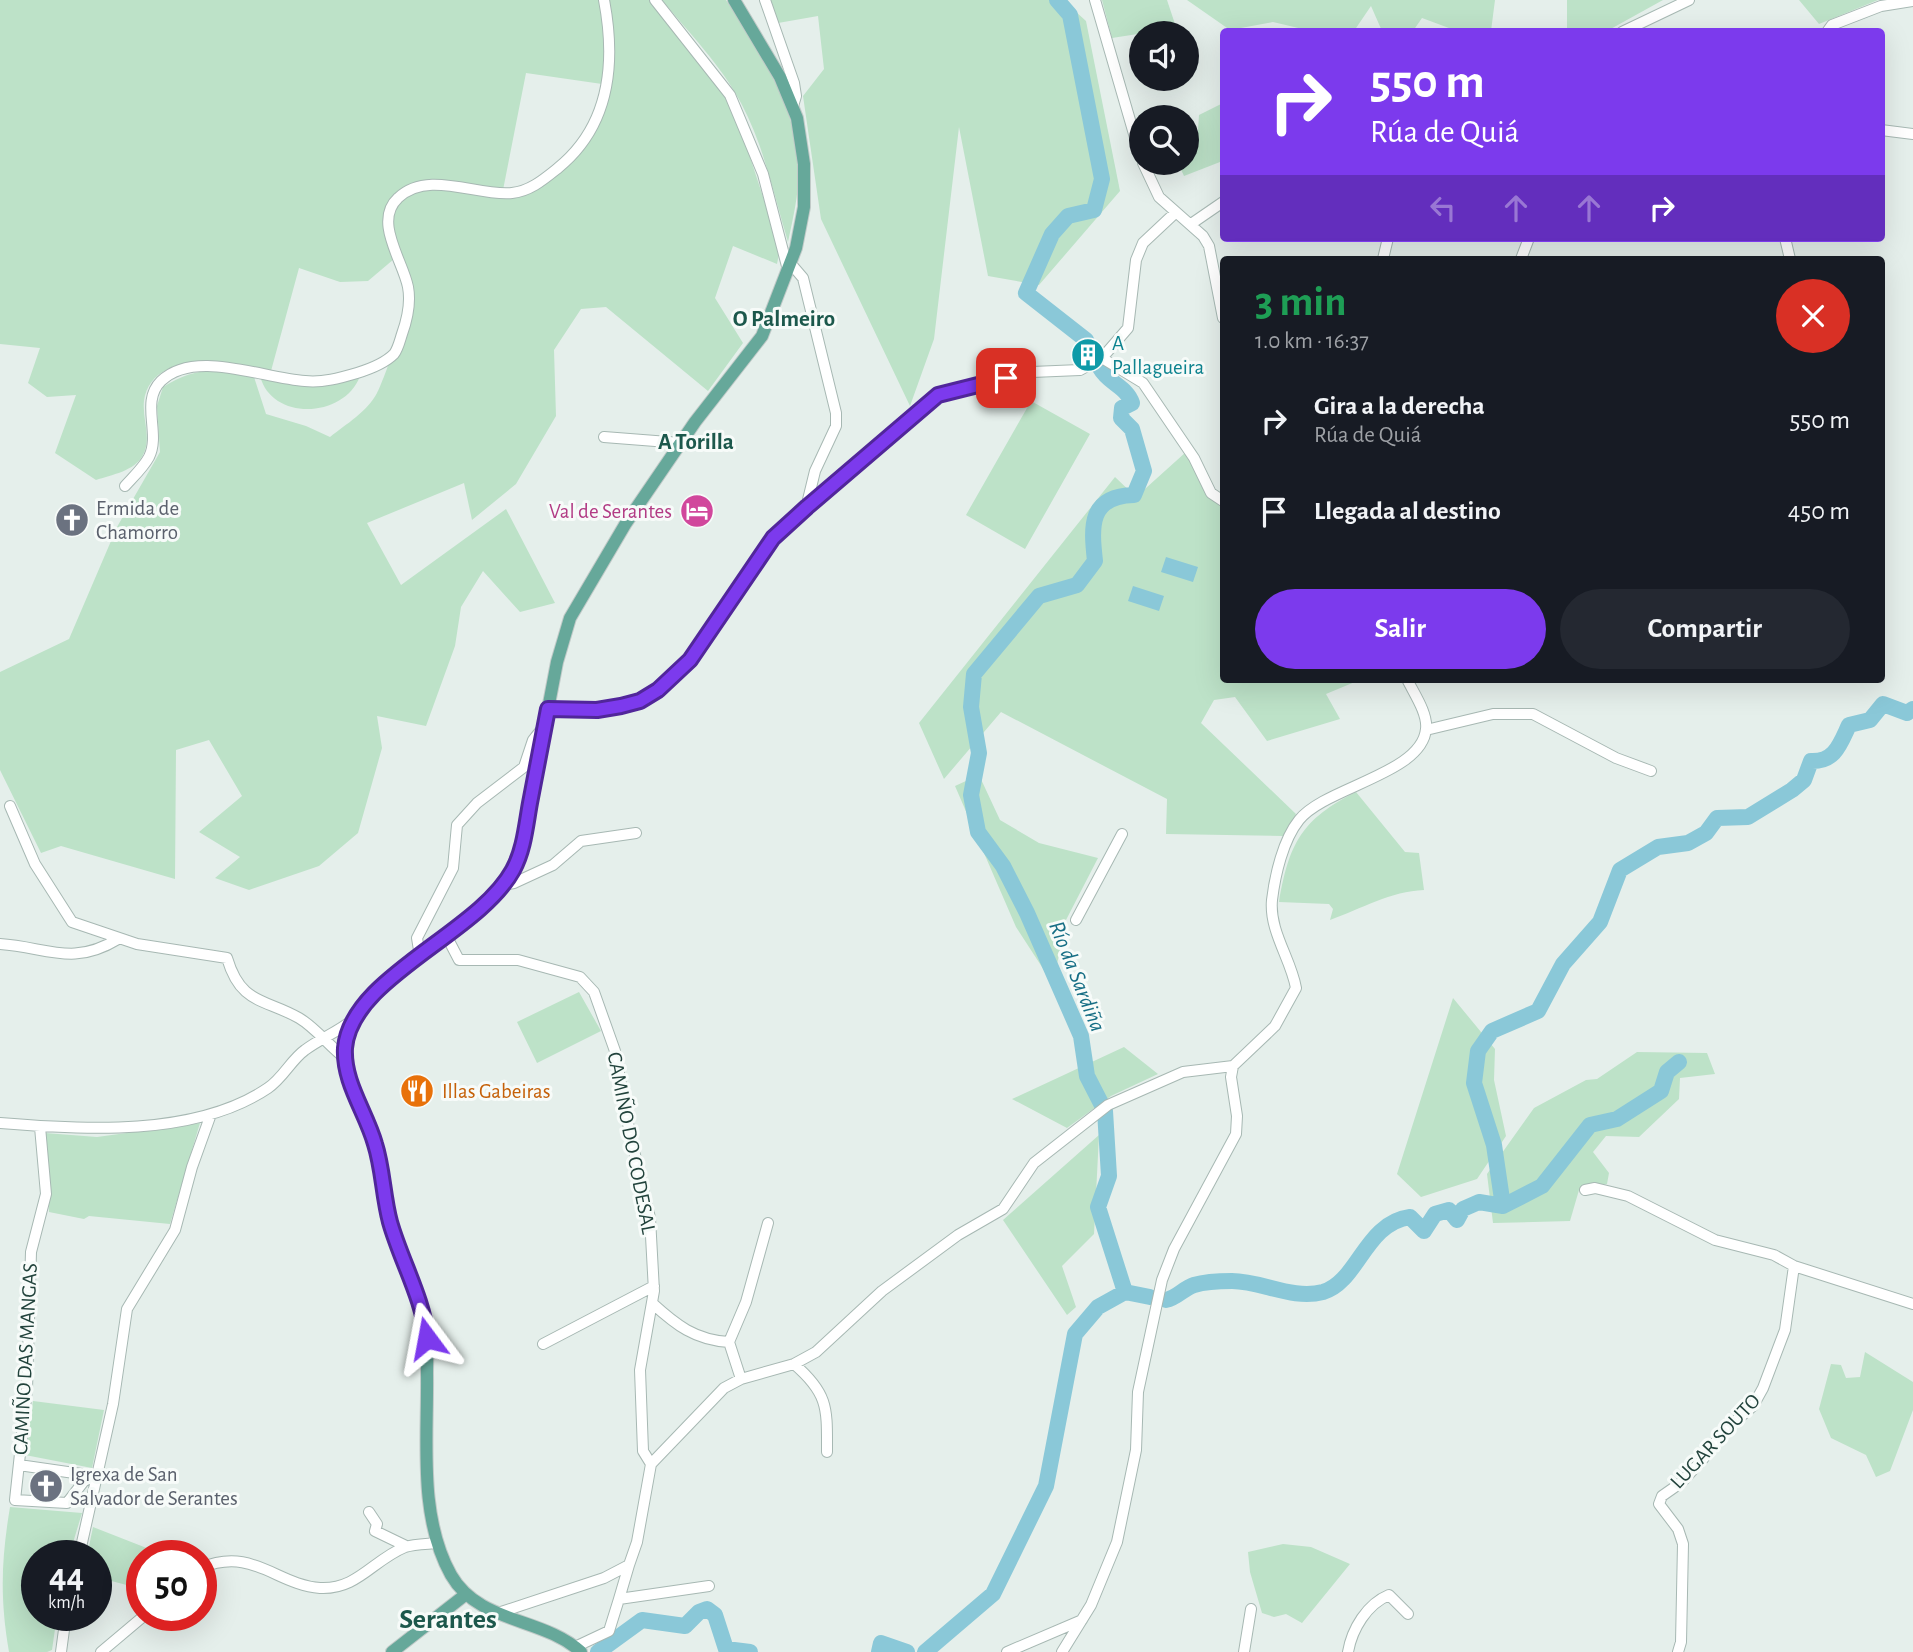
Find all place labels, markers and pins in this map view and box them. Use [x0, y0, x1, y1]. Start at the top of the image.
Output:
place label: A Pallagueira [1112, 333, 1204, 378]
building icon: A Pallagueira [1069, 336, 1107, 374]
pin [976, 348, 1036, 408]
hotel icon: Val de Serantes [678, 492, 716, 530]
place label: Ermida de Chamorro [96, 498, 179, 543]
church icon: Ermida de Chamorro [53, 501, 91, 539]
place label: Val de Serantes [549, 501, 672, 522]
restaurant icon: Illas Gabeiras [398, 1072, 436, 1110]
place label: Illas Gabeiras [442, 1081, 551, 1102]
place label: Igrexa de San Salvador de Serantes [70, 1464, 238, 1509]
church icon: Igrexa de San Salvador de Serantes [27, 1467, 65, 1505]

